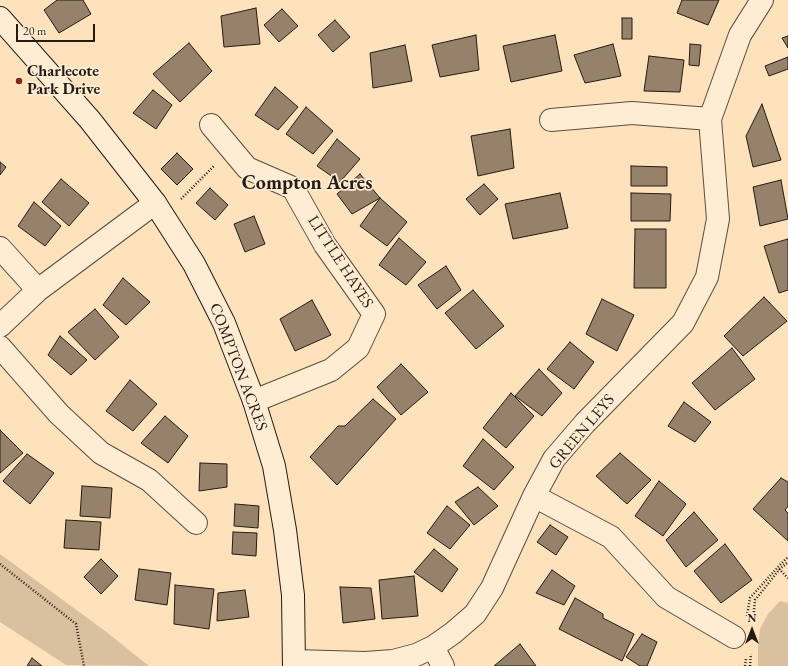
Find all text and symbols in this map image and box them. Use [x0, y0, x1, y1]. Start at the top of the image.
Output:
scale bar [18, 16, 97, 42]
text: 20 m [23, 23, 46, 39]
place label: Charlecote Park Drive [27, 62, 100, 100]
marker: Charlecote Park Drive [14, 76, 24, 86]
district label: Compton Acres [242, 172, 372, 196]
street label: LITTLE HAYES [303, 212, 377, 312]
street label: COMPTON ACRES [205, 300, 271, 434]
street label: GREEN LEYS [545, 391, 619, 473]
north arrow [732, 610, 772, 650]
text: N [748, 611, 756, 625]

